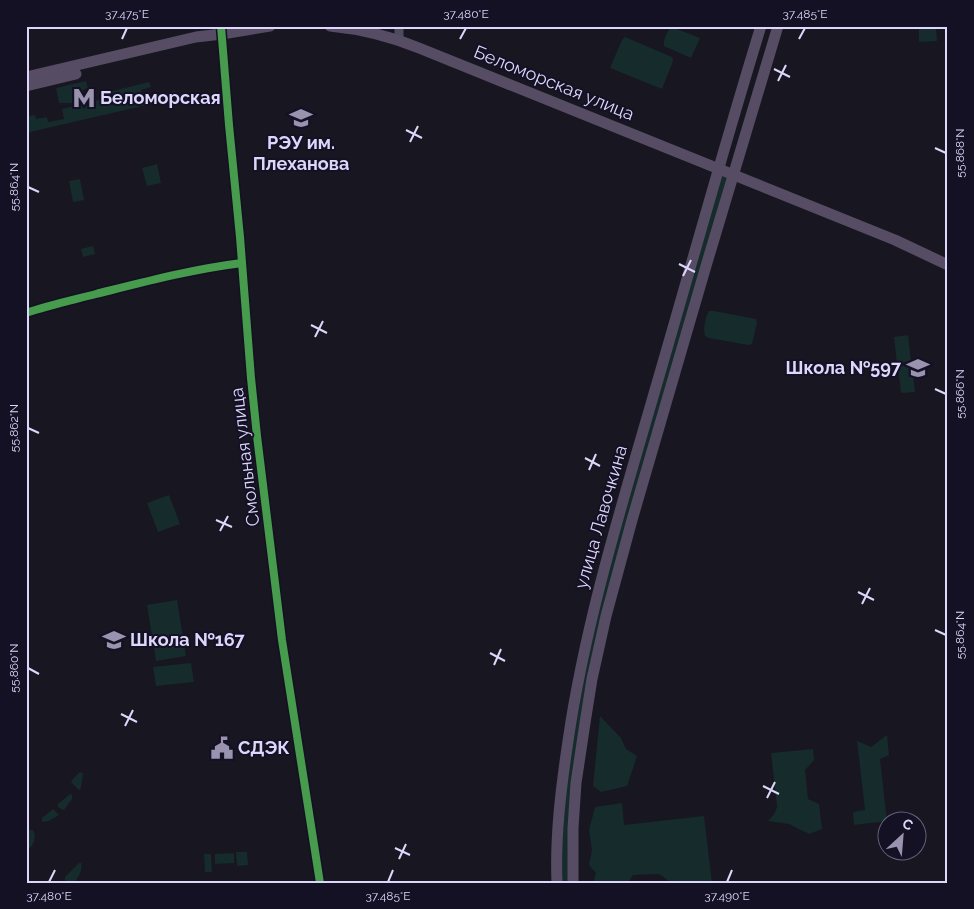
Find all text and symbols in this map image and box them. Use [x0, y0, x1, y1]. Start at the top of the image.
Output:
text: 37.475°E [105, 7, 149, 21]
text: 37.480°E [443, 7, 489, 21]
text: 37.485°E [783, 7, 827, 21]
street label: Беломорская улица [471, 41, 637, 124]
metro station icon: Беломорская [71, 85, 97, 111]
place label: Беломорская [100, 87, 221, 108]
school or university icon: РЭУ им. Плеханова [288, 105, 314, 131]
text: 55.868°N [953, 128, 967, 178]
place label: РЭУ им. Плеханова [253, 132, 349, 174]
text: 55.864°N [7, 163, 21, 211]
school or university icon: Школа №597 [905, 355, 931, 381]
place label: Школа №597 [786, 357, 902, 378]
text: 55.866°N [953, 369, 967, 419]
street label: Смольная улица [226, 387, 263, 528]
text: 55.862°N [7, 404, 21, 452]
street label: улица Лавочкина [570, 443, 631, 591]
text: 55.864°N [953, 611, 967, 659]
school or university icon: Школа №167 [101, 627, 127, 653]
place label: Школа №167 [130, 629, 246, 650]
text: 55.860°N [7, 643, 21, 693]
public building icon: СДЭК [209, 735, 235, 761]
place label: СДЭК [238, 737, 290, 758]
north arrow [876, 812, 926, 862]
text: С [900, 815, 916, 834]
text: 37.480°E [26, 889, 72, 903]
text: 37.485°E [366, 889, 410, 903]
text: 37.490°E [704, 889, 750, 903]

